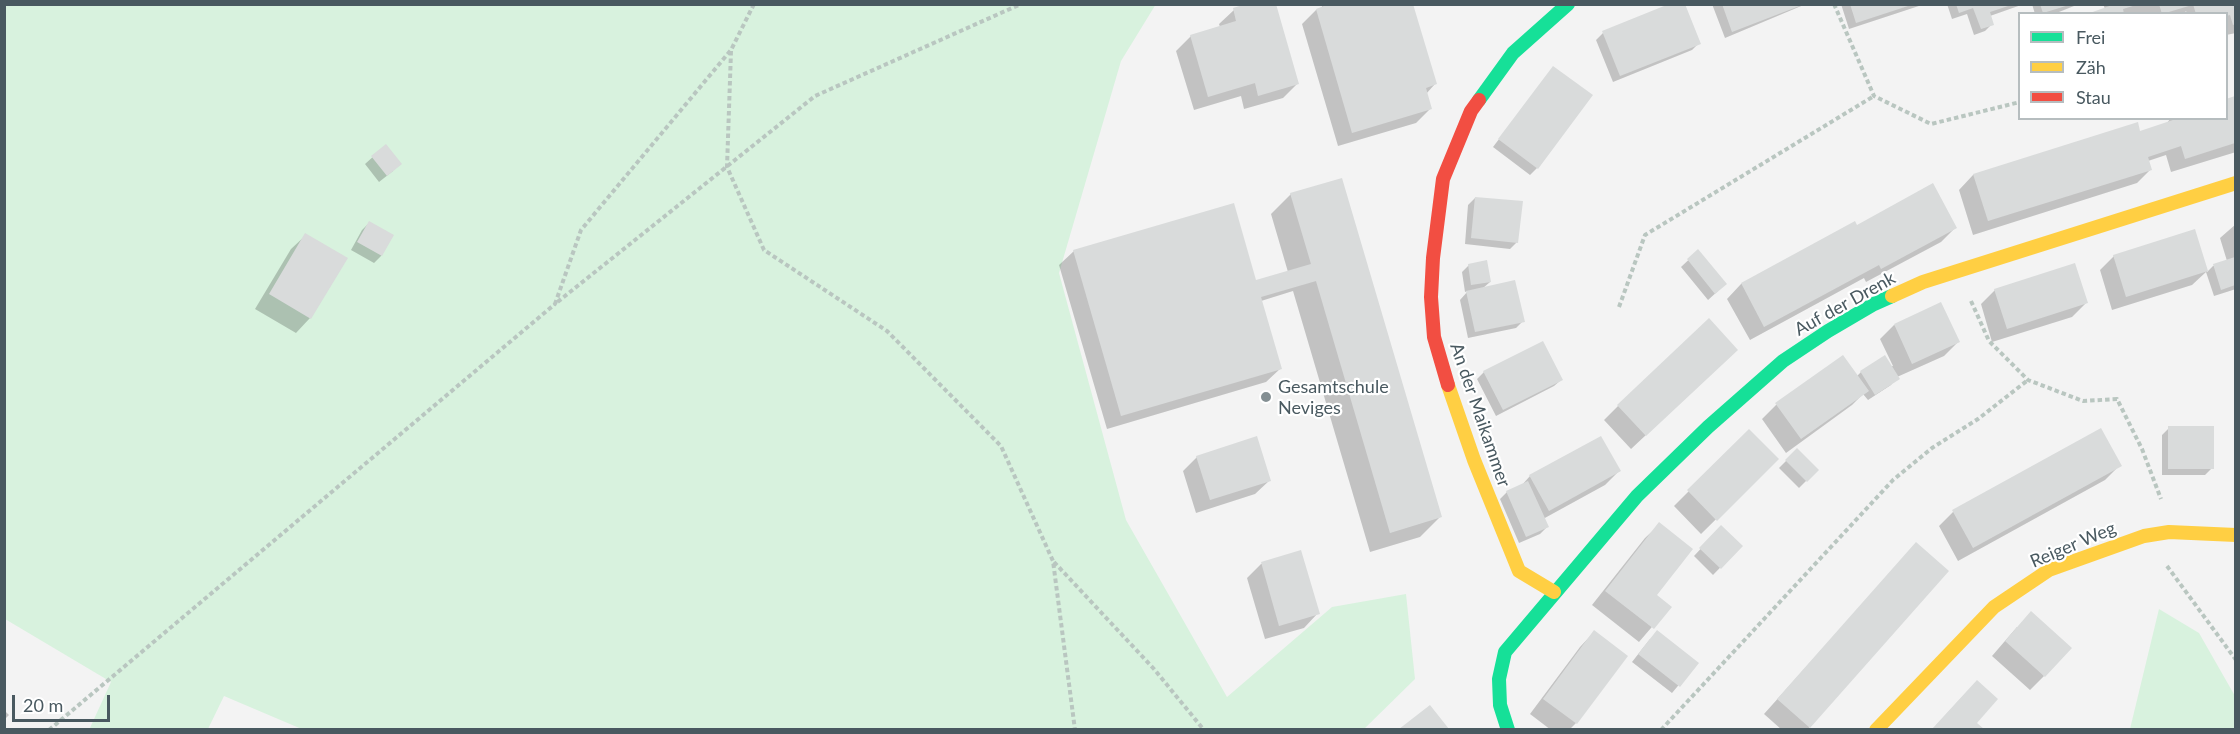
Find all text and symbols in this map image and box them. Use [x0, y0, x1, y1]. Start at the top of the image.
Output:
legend [2018, 12, 2228, 120]
text: Frei [2076, 26, 2105, 48]
text: Zäh [2076, 56, 2106, 78]
text: Stau [2076, 86, 2111, 108]
street label: Auf der Drenk [1791, 267, 1899, 341]
street label: An der Maikammer [1445, 340, 1515, 490]
place label: Gesamtschule Neviges [1278, 376, 1389, 418]
marker: Gesamtschule Neviges [1259, 390, 1273, 404]
street label: Reiger Weg [2027, 517, 2119, 573]
scale bar [15, 683, 112, 721]
text: 20 m [23, 694, 63, 716]

